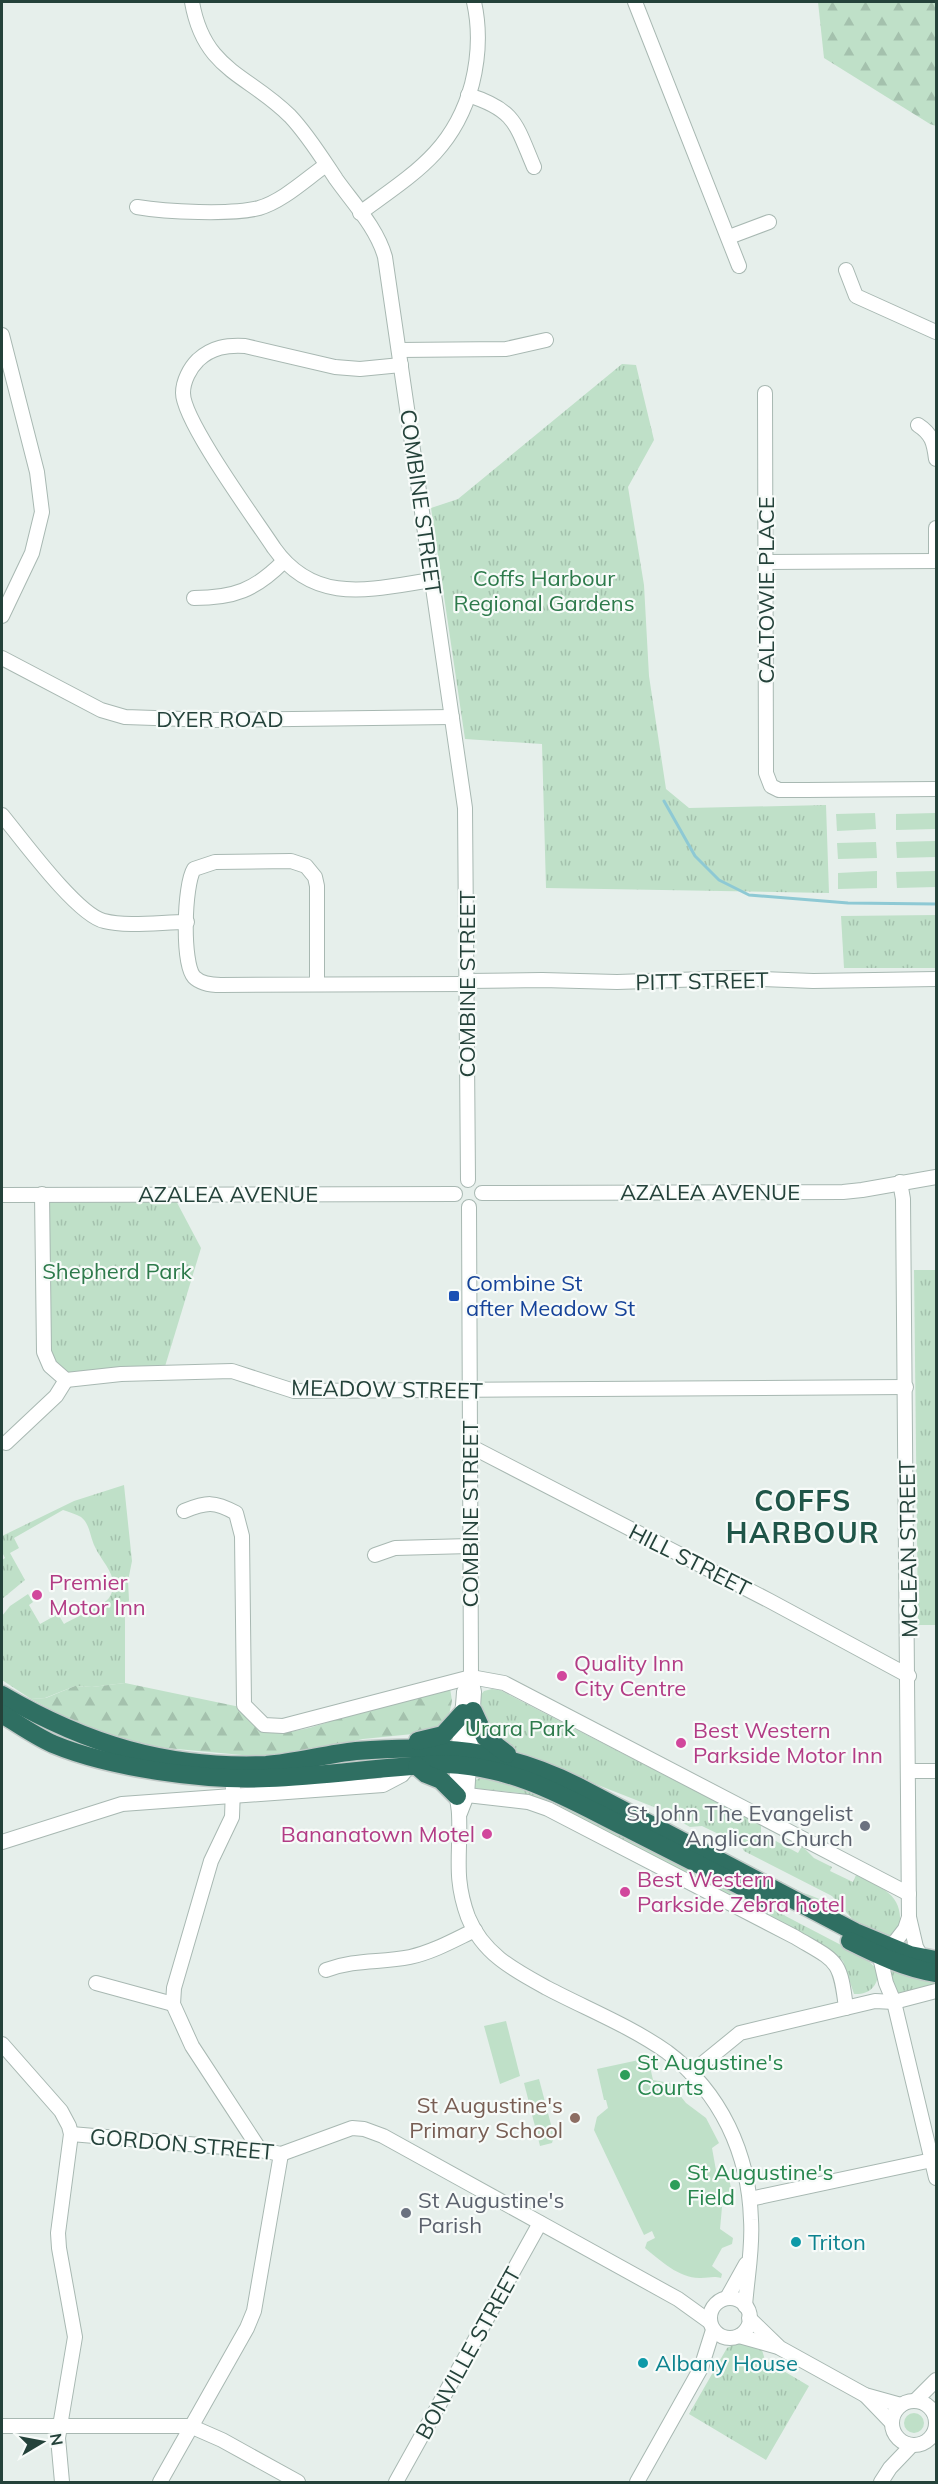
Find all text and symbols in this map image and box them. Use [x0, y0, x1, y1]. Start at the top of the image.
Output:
street label: COMBINE STREET [394, 407, 448, 597]
street label: CALTOWIE PLACE [752, 496, 780, 684]
park label: Coffs Harbour Regional Gardens [453, 564, 635, 617]
street label: DYER ROAD [156, 705, 284, 733]
street label: COMBINE STREET [453, 891, 481, 1077]
street label: PITT STREET [635, 966, 769, 996]
street label: AZALEA AVENUE [620, 1178, 800, 1206]
street label: AZALEA AVENUE [138, 1180, 318, 1208]
park label: Shepherd Park [42, 1257, 193, 1285]
place label: Combine St after Meadow St [466, 1269, 636, 1322]
marker: Combine St after Meadow St [447, 1289, 461, 1303]
street label: MEADOW STREET [291, 1373, 483, 1405]
street label: COMBINE STREET [456, 1421, 484, 1607]
street label: MCLEAN STREET [892, 1460, 924, 1638]
district label: COFFS HARBOUR [726, 1483, 880, 1550]
street label: HILL STREET [624, 1517, 756, 1603]
place label: Premier Motor Inn [49, 1568, 146, 1621]
marker: Premier Motor Inn [30, 1588, 44, 1602]
place label: Quality Inn City Centre [574, 1649, 686, 1702]
marker: Quality Inn City Centre [555, 1669, 569, 1683]
park label: Urara Park [465, 1714, 576, 1742]
place label: Best Western Parkside Motor Inn [693, 1716, 883, 1769]
marker: Best Western Parkside Motor Inn [674, 1736, 688, 1750]
place label: St John The Evangelist Anglican Church [626, 1799, 853, 1852]
marker: St John The Evangelist Anglican Church [858, 1819, 872, 1833]
place label: Bananatown Motel [281, 1820, 475, 1848]
marker: Bananatown Motel [480, 1827, 494, 1841]
place label: Best Western Parkside Zebra hotel [637, 1865, 845, 1918]
marker: Best Western Parkside Zebra hotel [618, 1885, 632, 1899]
place label: St Augustine's Courts [637, 2048, 783, 2101]
marker: St Augustine's Courts [618, 2068, 632, 2082]
place label: St Augustine's Primary School [409, 2091, 563, 2144]
marker: St Augustine's Primary School [568, 2111, 582, 2125]
street label: GORDON STREET [89, 2122, 275, 2166]
place label: St Augustine's Field [687, 2158, 833, 2211]
marker: St Augustine's Field [668, 2178, 682, 2192]
place label: St Augustine's Parish [418, 2186, 564, 2239]
marker: St Augustine's Parish [399, 2206, 413, 2220]
place label: Triton [808, 2228, 866, 2256]
marker: Triton [789, 2235, 803, 2249]
street label: BONVILLE STREET [409, 2262, 527, 2444]
place label: Albany House [655, 2349, 798, 2377]
marker: Albany House [636, 2356, 650, 2370]
north arrow [12, 2412, 72, 2472]
text: N [46, 2432, 68, 2447]

